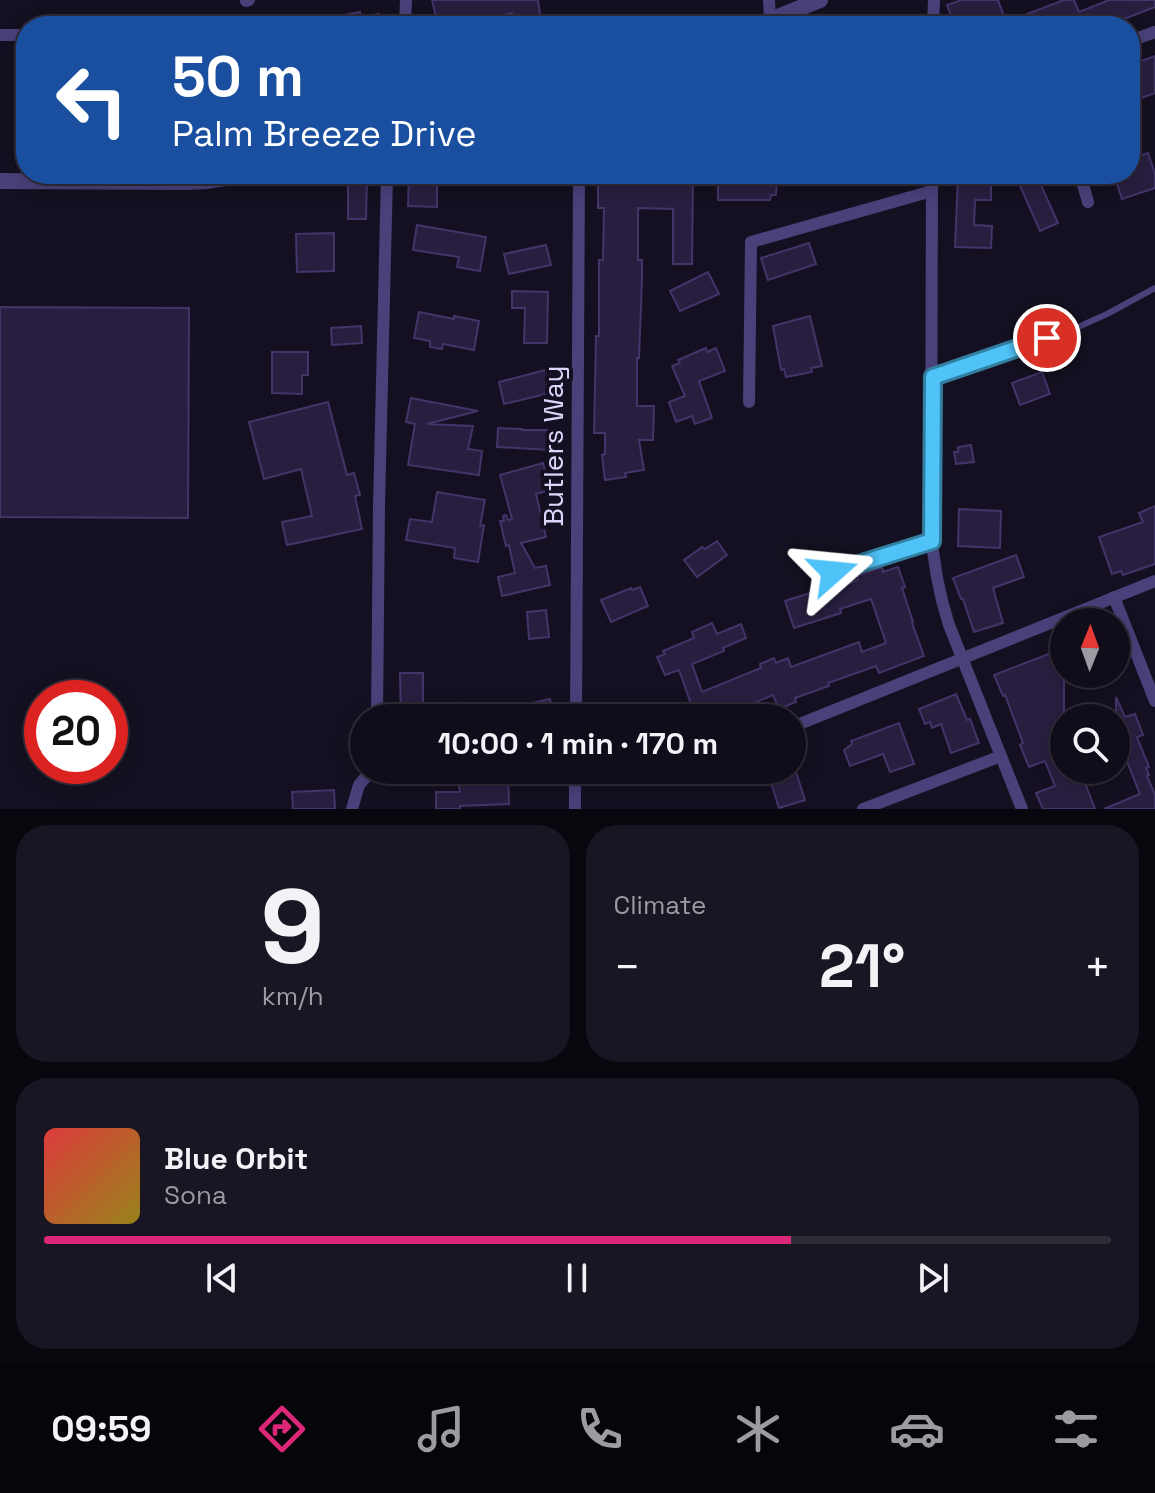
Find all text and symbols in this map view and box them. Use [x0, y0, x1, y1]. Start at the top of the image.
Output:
text: 50 m [172, 41, 304, 112]
icon: left [40, 48, 144, 152]
text: Palm Breeze Drive [172, 111, 477, 157]
pin [1013, 304, 1081, 372]
icon: arrive [1025, 316, 1069, 360]
street label: Butlers Way [535, 365, 571, 527]
position arrow [791, 530, 875, 614]
north arrow [1050, 608, 1130, 688]
map controls [1050, 608, 1130, 784]
speed limit sign: 20 [24, 680, 128, 784]
button: search [1050, 704, 1130, 784]
text: 10:00 · 1 min · 170 m [438, 724, 718, 763]
text: 9 [261, 861, 325, 993]
text: Climate [614, 888, 706, 922]
text: 21° [819, 928, 905, 1005]
text: − [614, 939, 641, 995]
text: + [1084, 939, 1111, 995]
text: km/h [262, 979, 324, 1013]
text: Blue Orbit [164, 1139, 308, 1178]
text: Sona [164, 1178, 227, 1212]
icon: previous [200, 1256, 244, 1300]
icon: pause [555, 1256, 599, 1300]
icon: next [911, 1256, 955, 1300]
icon: directions [254, 1401, 310, 1457]
icon: music [413, 1401, 469, 1457]
icon: phone [572, 1401, 628, 1457]
icon: climate [730, 1401, 786, 1457]
icon: car [889, 1401, 945, 1457]
icon: filters [1048, 1401, 1104, 1457]
text: 09:59 [51, 1406, 152, 1452]

